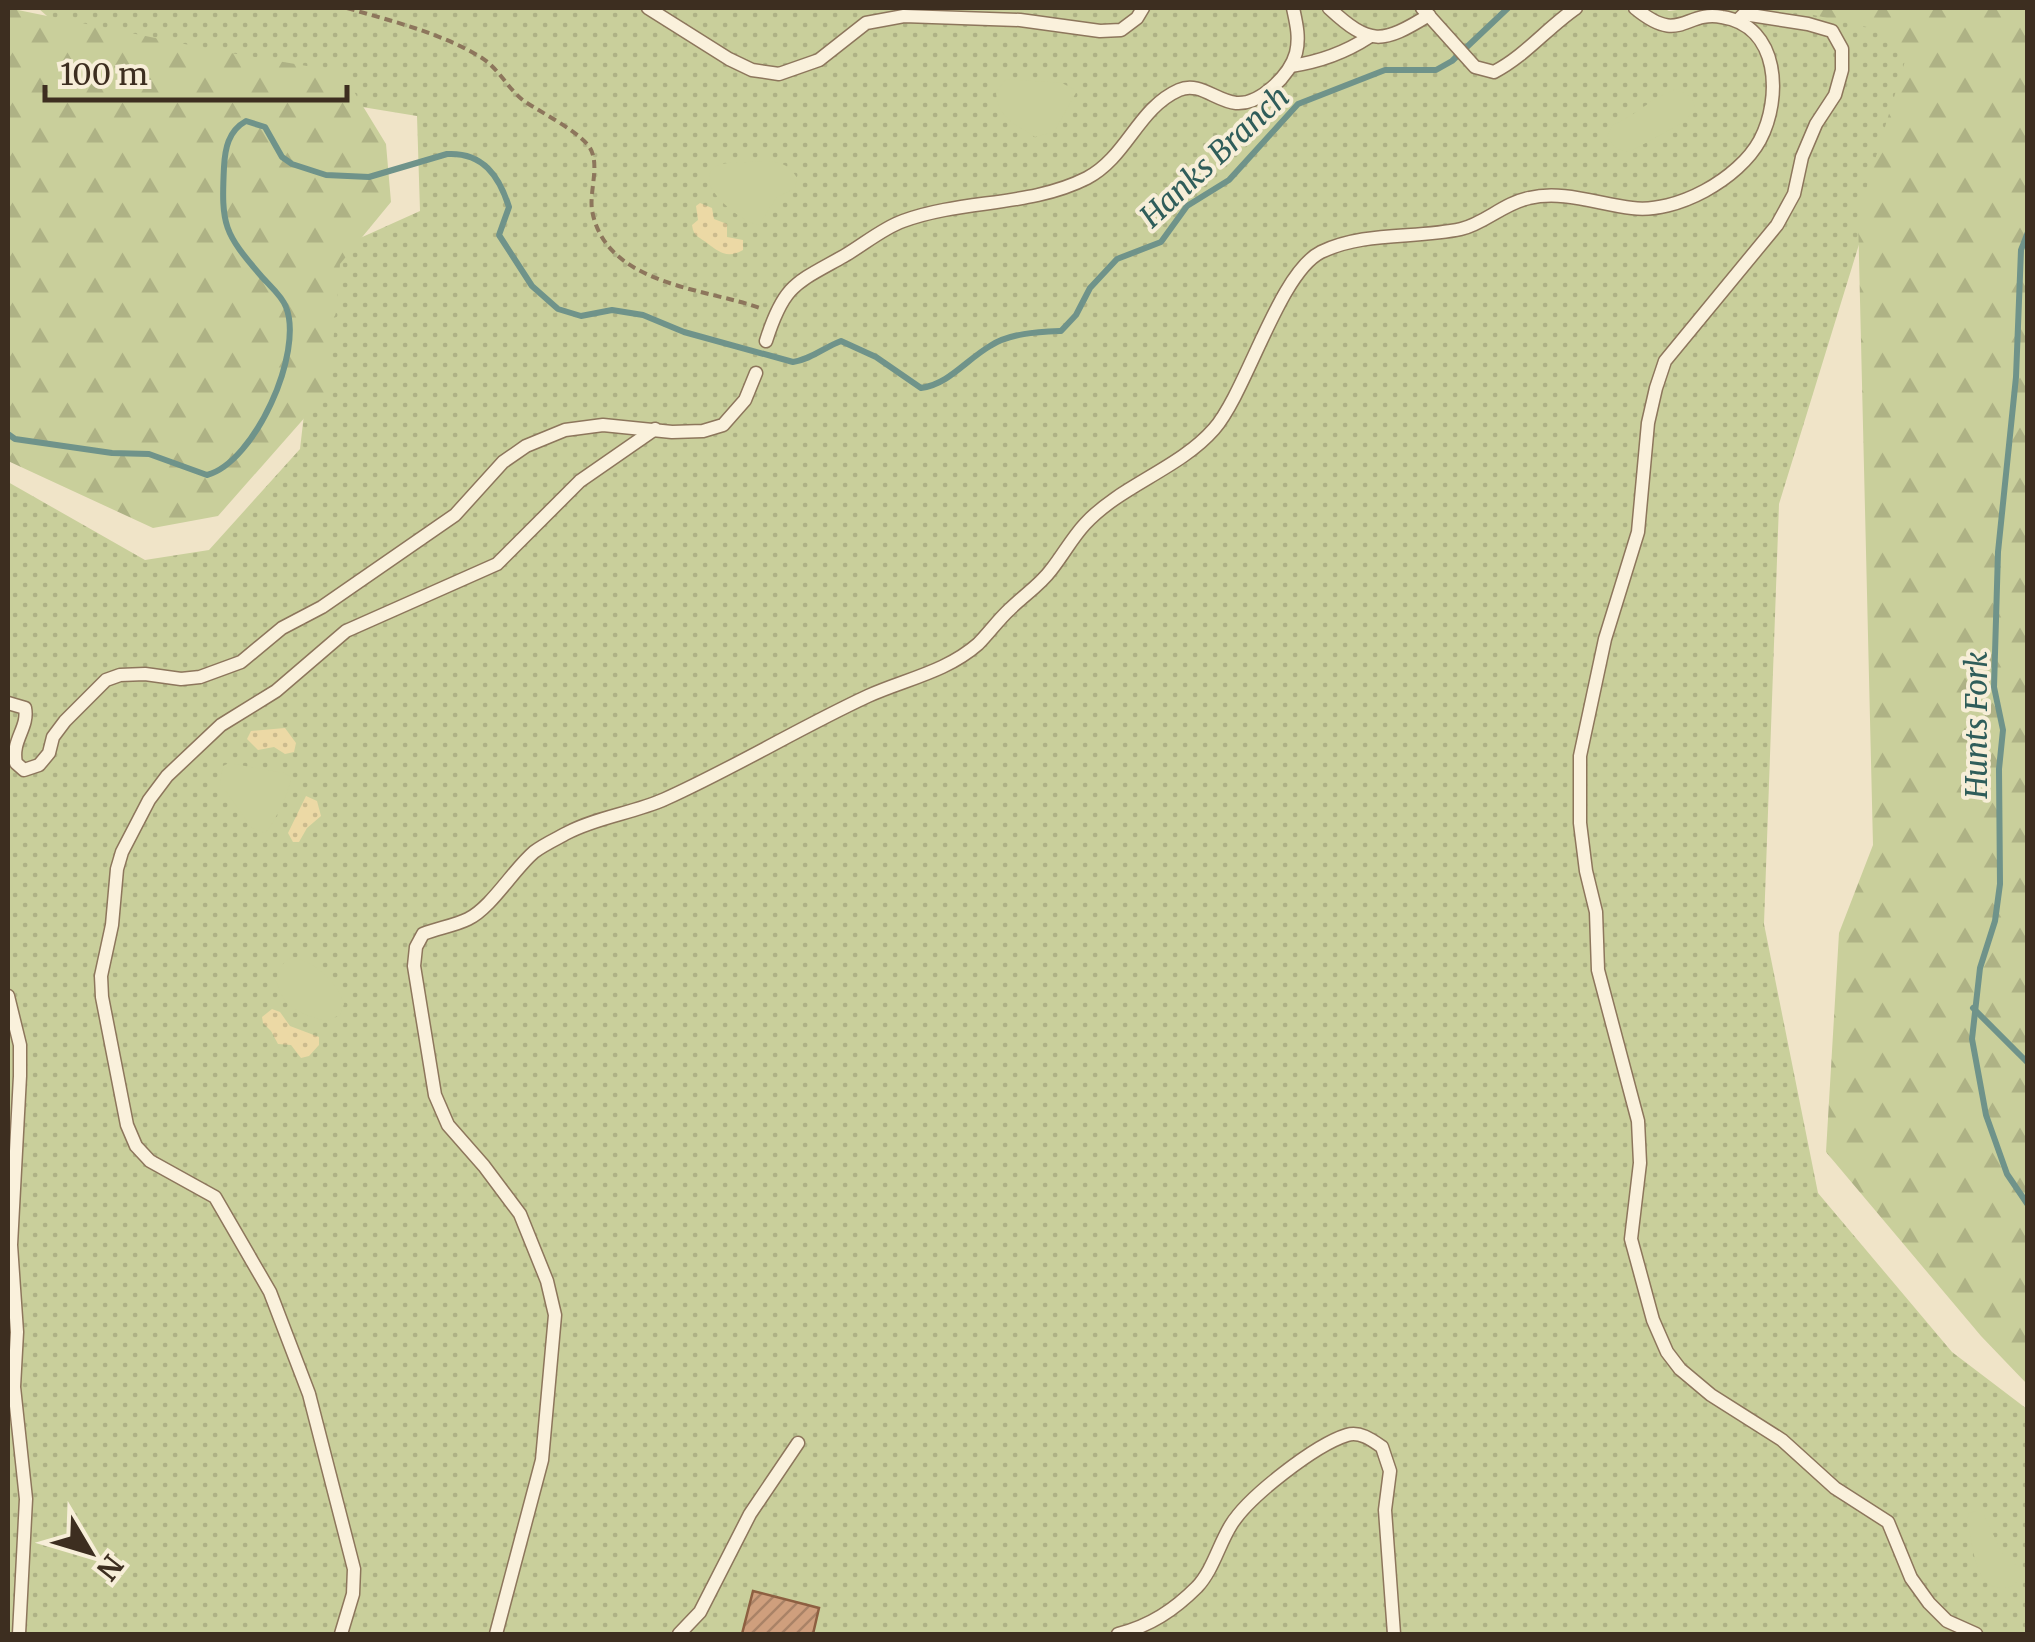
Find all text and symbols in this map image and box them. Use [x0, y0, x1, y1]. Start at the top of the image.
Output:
scale bar [45, 40, 348, 102]
text: 100 m [60, 55, 148, 93]
water label: Hanks Branch [1131, 77, 1297, 236]
water label: Hunts Fork [1957, 651, 1995, 800]
north arrow [40, 1502, 140, 1602]
text: N [89, 1548, 131, 1587]

